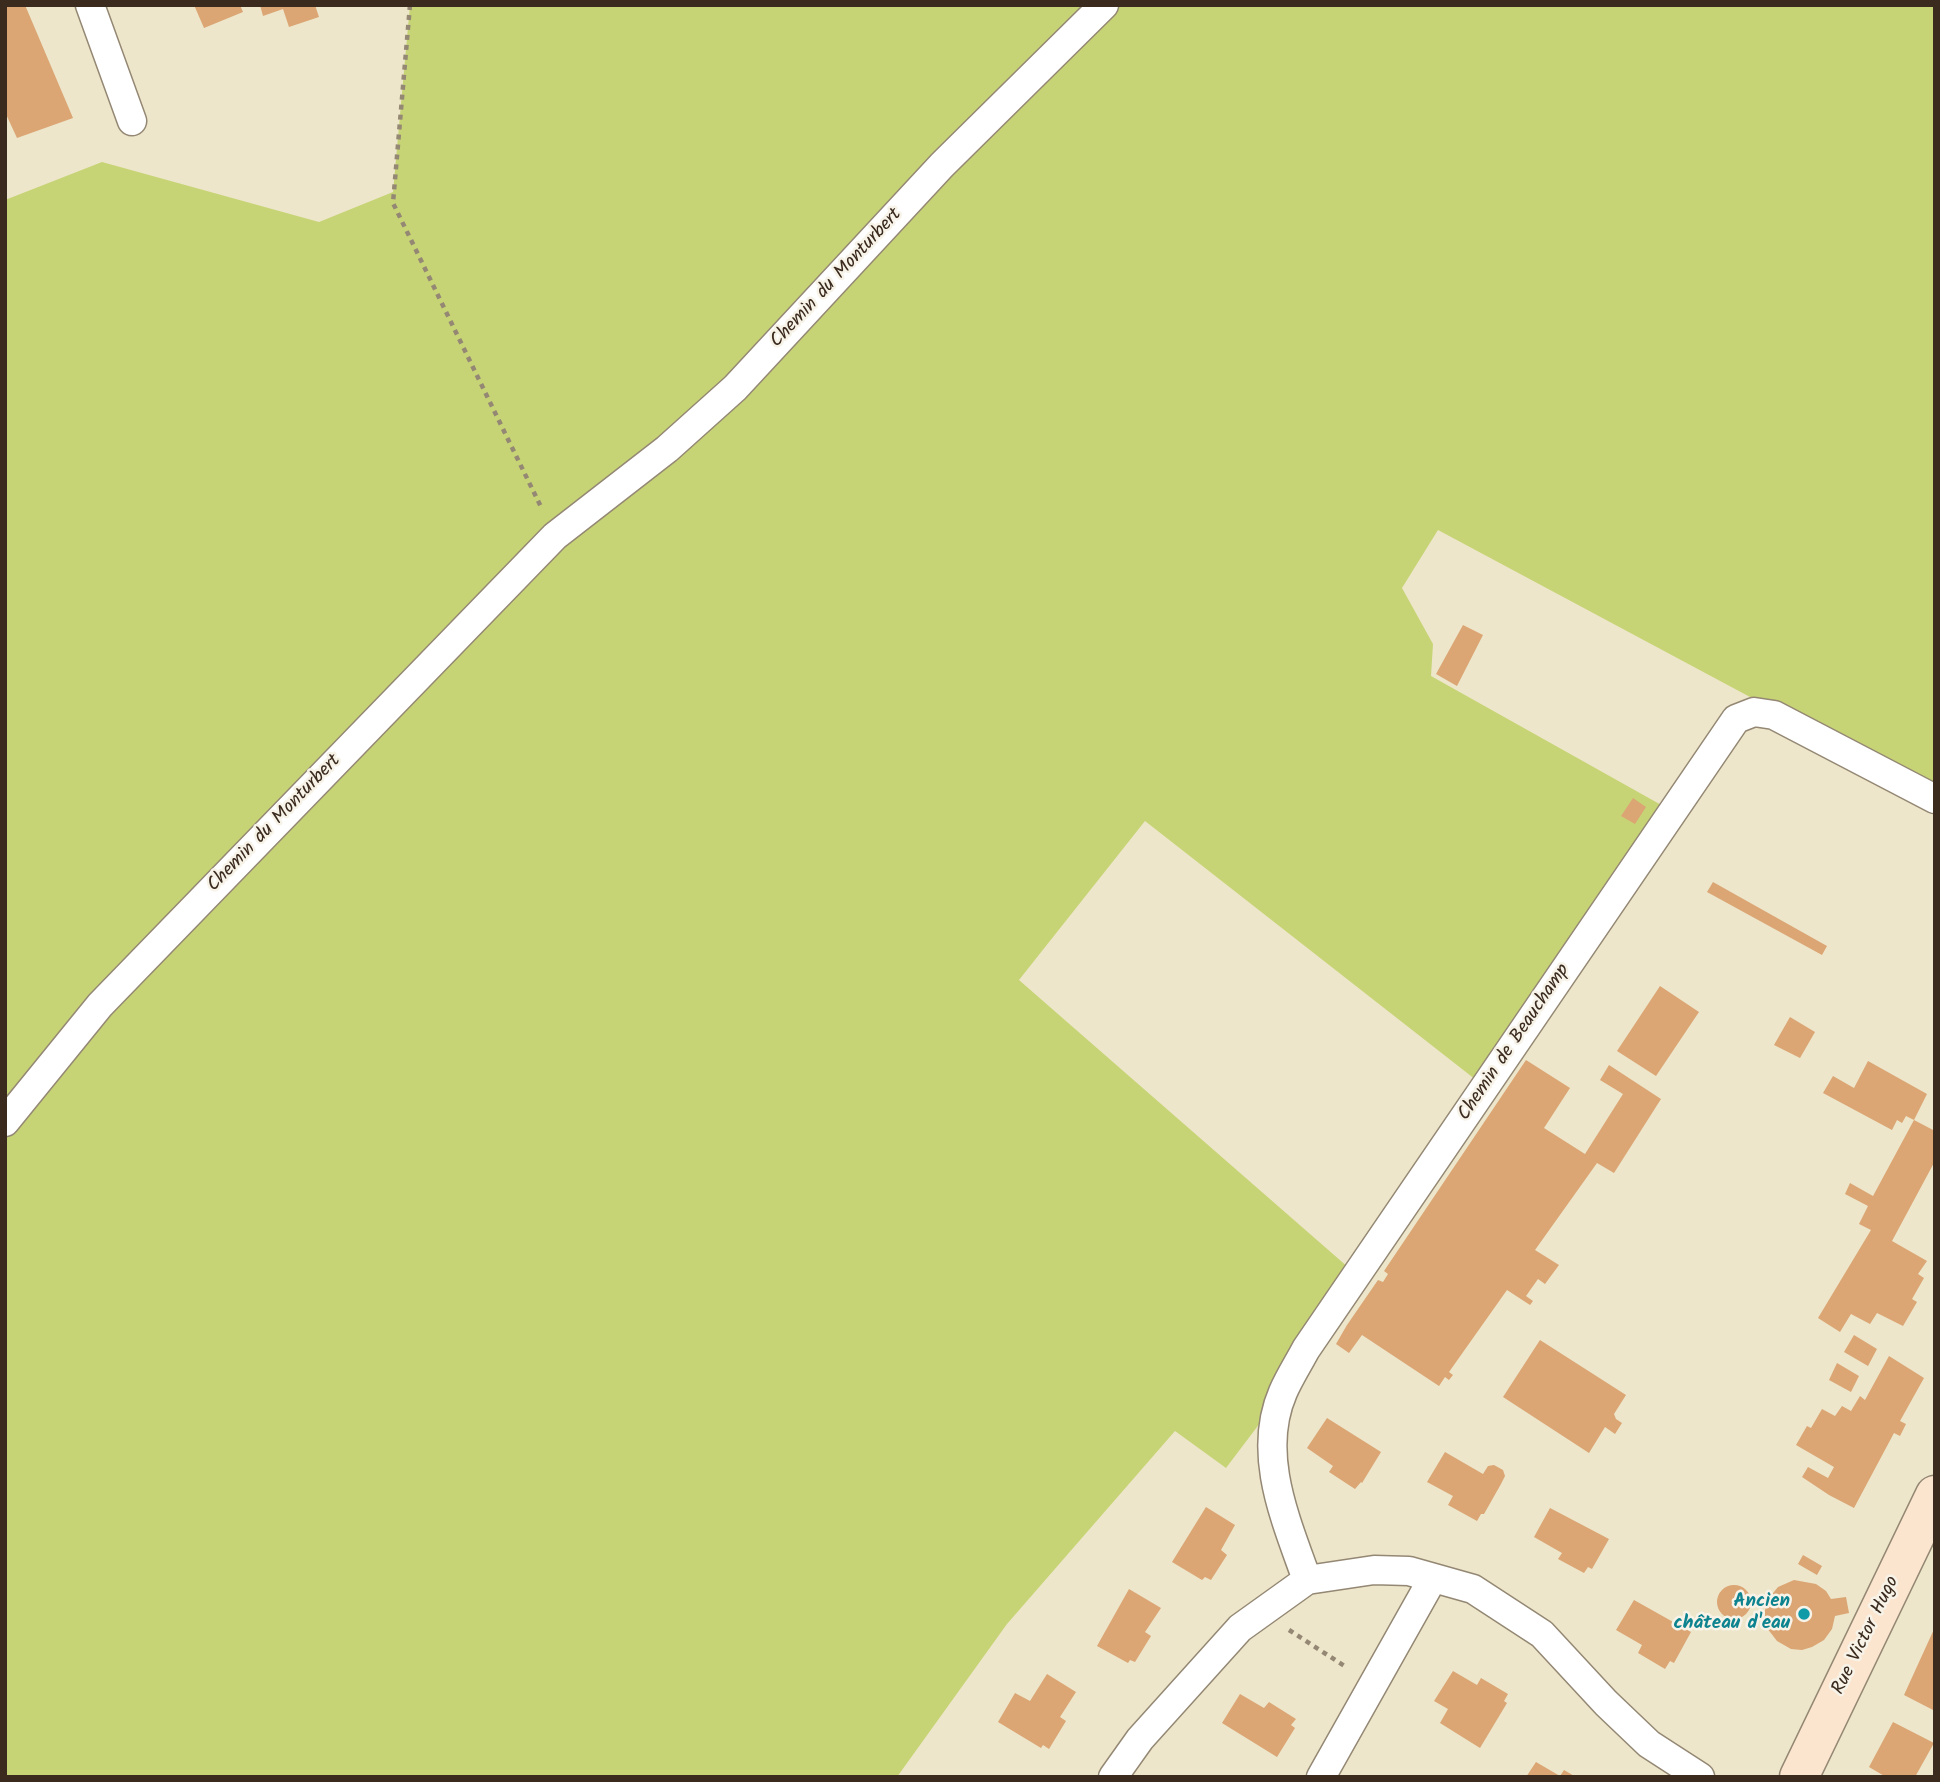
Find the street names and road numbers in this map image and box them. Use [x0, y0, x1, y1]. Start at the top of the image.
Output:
street label: Chemin du Monturbert [766, 205, 908, 353]
street label: Chemin du Monturbert [203, 750, 347, 898]
street label: Chemin de Beauchamp [1454, 961, 1576, 1125]
street label: Rue Victor Hugo [1829, 1573, 1905, 1699]

